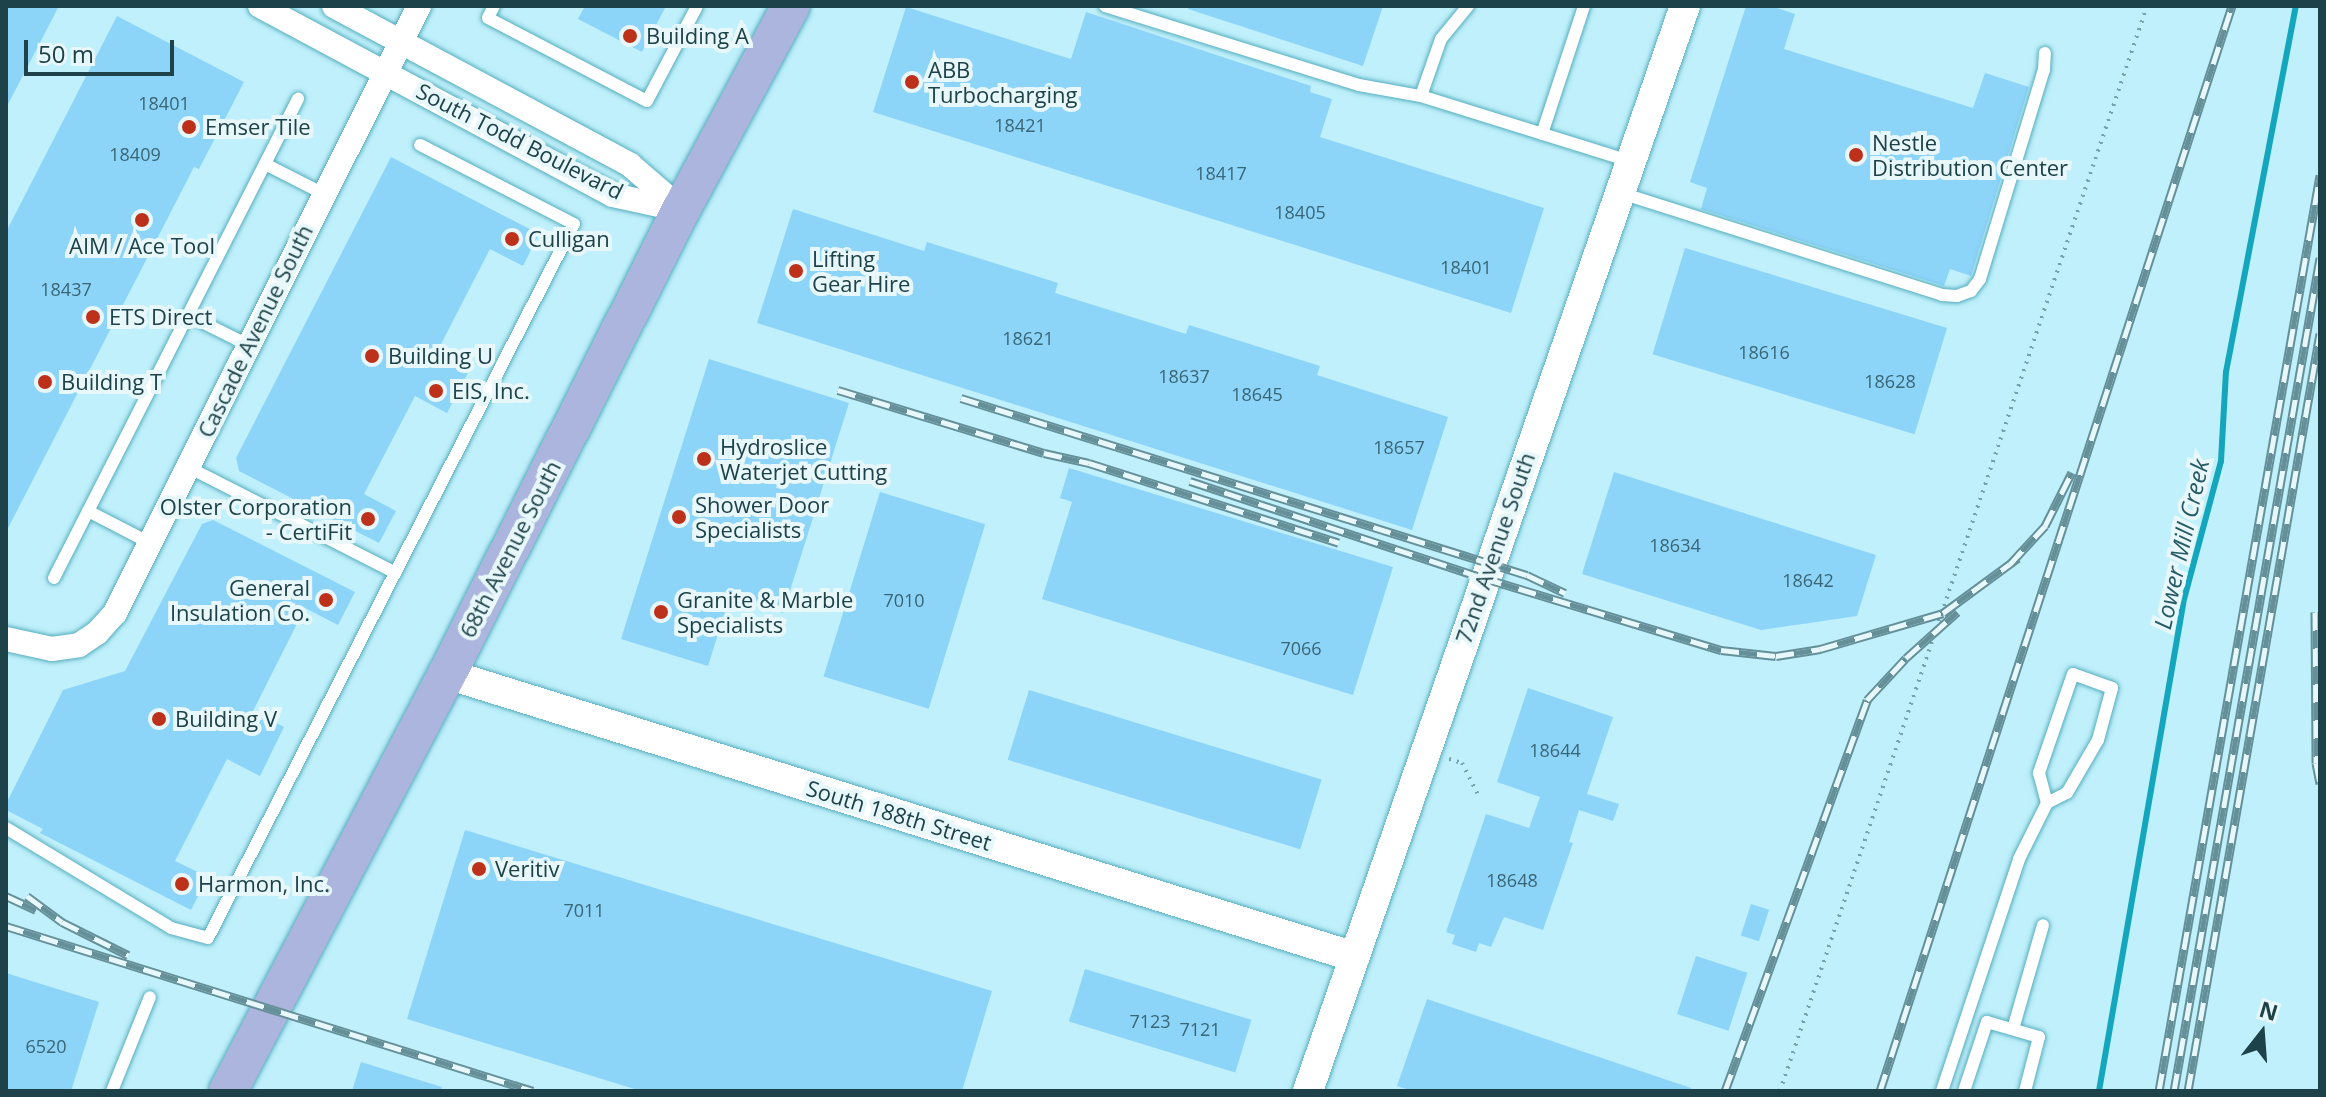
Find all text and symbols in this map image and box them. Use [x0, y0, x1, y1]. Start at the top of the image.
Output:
place label: Building A [646, 23, 749, 49]
scale bar [28, 24, 178, 74]
marker: Building A [621, 27, 639, 45]
text: 50 m [38, 37, 94, 70]
place label: ABB Turbocharging [928, 56, 1077, 108]
marker: ABB Turbocharging [903, 73, 921, 91]
street label: South Todd Boulevard [412, 77, 628, 205]
house number: 18401 [138, 92, 190, 114]
place label: Emser Tile [205, 114, 311, 140]
house number: 18421 [994, 114, 1046, 136]
marker: Emser Tile [180, 118, 198, 136]
place label: Nestle Distribution Center [1872, 129, 2068, 180]
house number: 18409 [109, 143, 161, 165]
marker: Nestle Distribution Center [1847, 146, 1865, 164]
house number: 18417 [1195, 162, 1247, 184]
house number: 18405 [1274, 201, 1326, 223]
marker: AIM / Ace Tool [133, 211, 151, 229]
street label: Cascade Avenue South [192, 220, 318, 442]
place label: Culligan [528, 226, 610, 252]
marker: Culligan [503, 230, 521, 248]
place label: AIM / Ace Tool [69, 233, 215, 259]
place label: Lifting Gear Hire [812, 245, 910, 296]
house number: 18401 [1440, 256, 1492, 278]
marker: Lifting Gear Hire [787, 262, 805, 280]
house number: 18437 [40, 278, 92, 300]
place label: ETS Direct [109, 304, 212, 330]
marker: ETS Direct [84, 308, 102, 326]
house number: 18621 [1002, 327, 1054, 349]
house number: 18616 [1738, 341, 1790, 363]
place label: Building U [388, 343, 493, 369]
marker: Building U [363, 347, 381, 365]
house number: 18637 [1158, 365, 1210, 387]
place label: Building T [61, 369, 162, 395]
house number: 18628 [1864, 370, 1916, 392]
marker: Building T [36, 373, 54, 391]
place label: EIS, Inc. [452, 378, 530, 404]
marker: EIS, Inc. [427, 382, 445, 400]
house number: 18645 [1231, 383, 1283, 405]
place label: Hydroslice Waterjet Cutting [720, 433, 887, 484]
house number: 18657 [1373, 436, 1425, 458]
street label: 72nd Avenue South [1450, 449, 1540, 647]
marker: Hydroslice Waterjet Cutting [695, 450, 713, 468]
street label: 68th Avenue South [454, 456, 566, 642]
water label: Lower Mill Creek [2147, 456, 2215, 632]
place label: Shower Door Specialists [695, 491, 829, 542]
place label: Olster Corporation - CertiFit [160, 493, 352, 544]
marker: Shower Door Specialists [670, 508, 688, 526]
marker: Olster Corporation - CertiFit [359, 510, 377, 528]
house number: 18634 [1649, 534, 1701, 556]
house number: 18642 [1782, 569, 1834, 591]
place label: General Insulation Co. [170, 574, 310, 626]
place label: Granite & Marble Specialists [677, 586, 853, 638]
house number: 7010 [883, 589, 925, 611]
marker: General Insulation Co. [317, 591, 335, 609]
marker: Granite & Marble Specialists [652, 603, 670, 621]
house number: 7066 [1280, 637, 1322, 659]
place label: Building V [175, 706, 277, 732]
marker: Building V [150, 710, 168, 728]
house number: 18644 [1529, 739, 1581, 761]
street label: South 188th Street [803, 774, 995, 856]
place label: Veritiv [495, 856, 559, 882]
marker: Veritiv [470, 860, 488, 878]
house number: 18648 [1486, 869, 1538, 891]
place label: Harmon, Inc. [198, 871, 330, 897]
marker: Harmon, Inc. [173, 875, 191, 893]
house number: 7011 [563, 899, 605, 921]
north arrow [2222, 993, 2302, 1073]
text: N [2256, 993, 2282, 1027]
house number: 7123 [1129, 1010, 1171, 1032]
house number: 7121 [1179, 1018, 1221, 1040]
house number: 6520 [25, 1035, 67, 1057]

